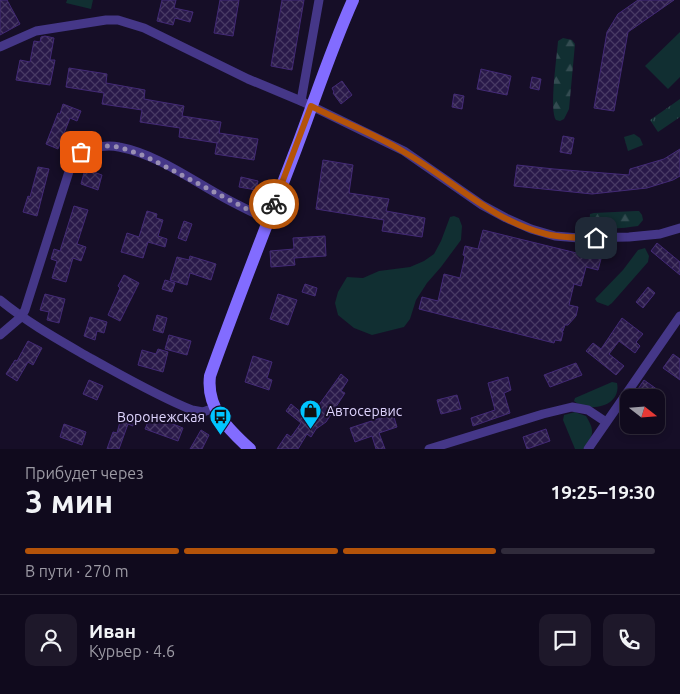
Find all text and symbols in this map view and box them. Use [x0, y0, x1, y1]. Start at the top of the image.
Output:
pin [60, 131, 102, 173]
icon: bag [67, 138, 95, 166]
courier [249, 179, 299, 229]
icon: bike [260, 190, 288, 218]
pin [575, 217, 617, 259]
icon: home [582, 224, 610, 252]
north arrow [620, 389, 665, 434]
map controls [620, 389, 665, 434]
shop icon: Автосервис [298, 399, 322, 430]
place label: Автосервис [326, 403, 403, 419]
bus stop icon: Воронежская [209, 405, 233, 436]
place label: Воронежская [117, 409, 205, 425]
text: Прибудет через [25, 464, 144, 482]
text: 19:25–19:30 [550, 481, 655, 503]
text: 3 мин [25, 483, 113, 519]
text: В пути · 270 m [25, 562, 128, 580]
button: person [25, 614, 77, 666]
button: chat [539, 614, 591, 666]
button: phone [603, 614, 655, 666]
text: Иван [89, 620, 136, 642]
text: Курьер · 4.6 [89, 642, 175, 660]

